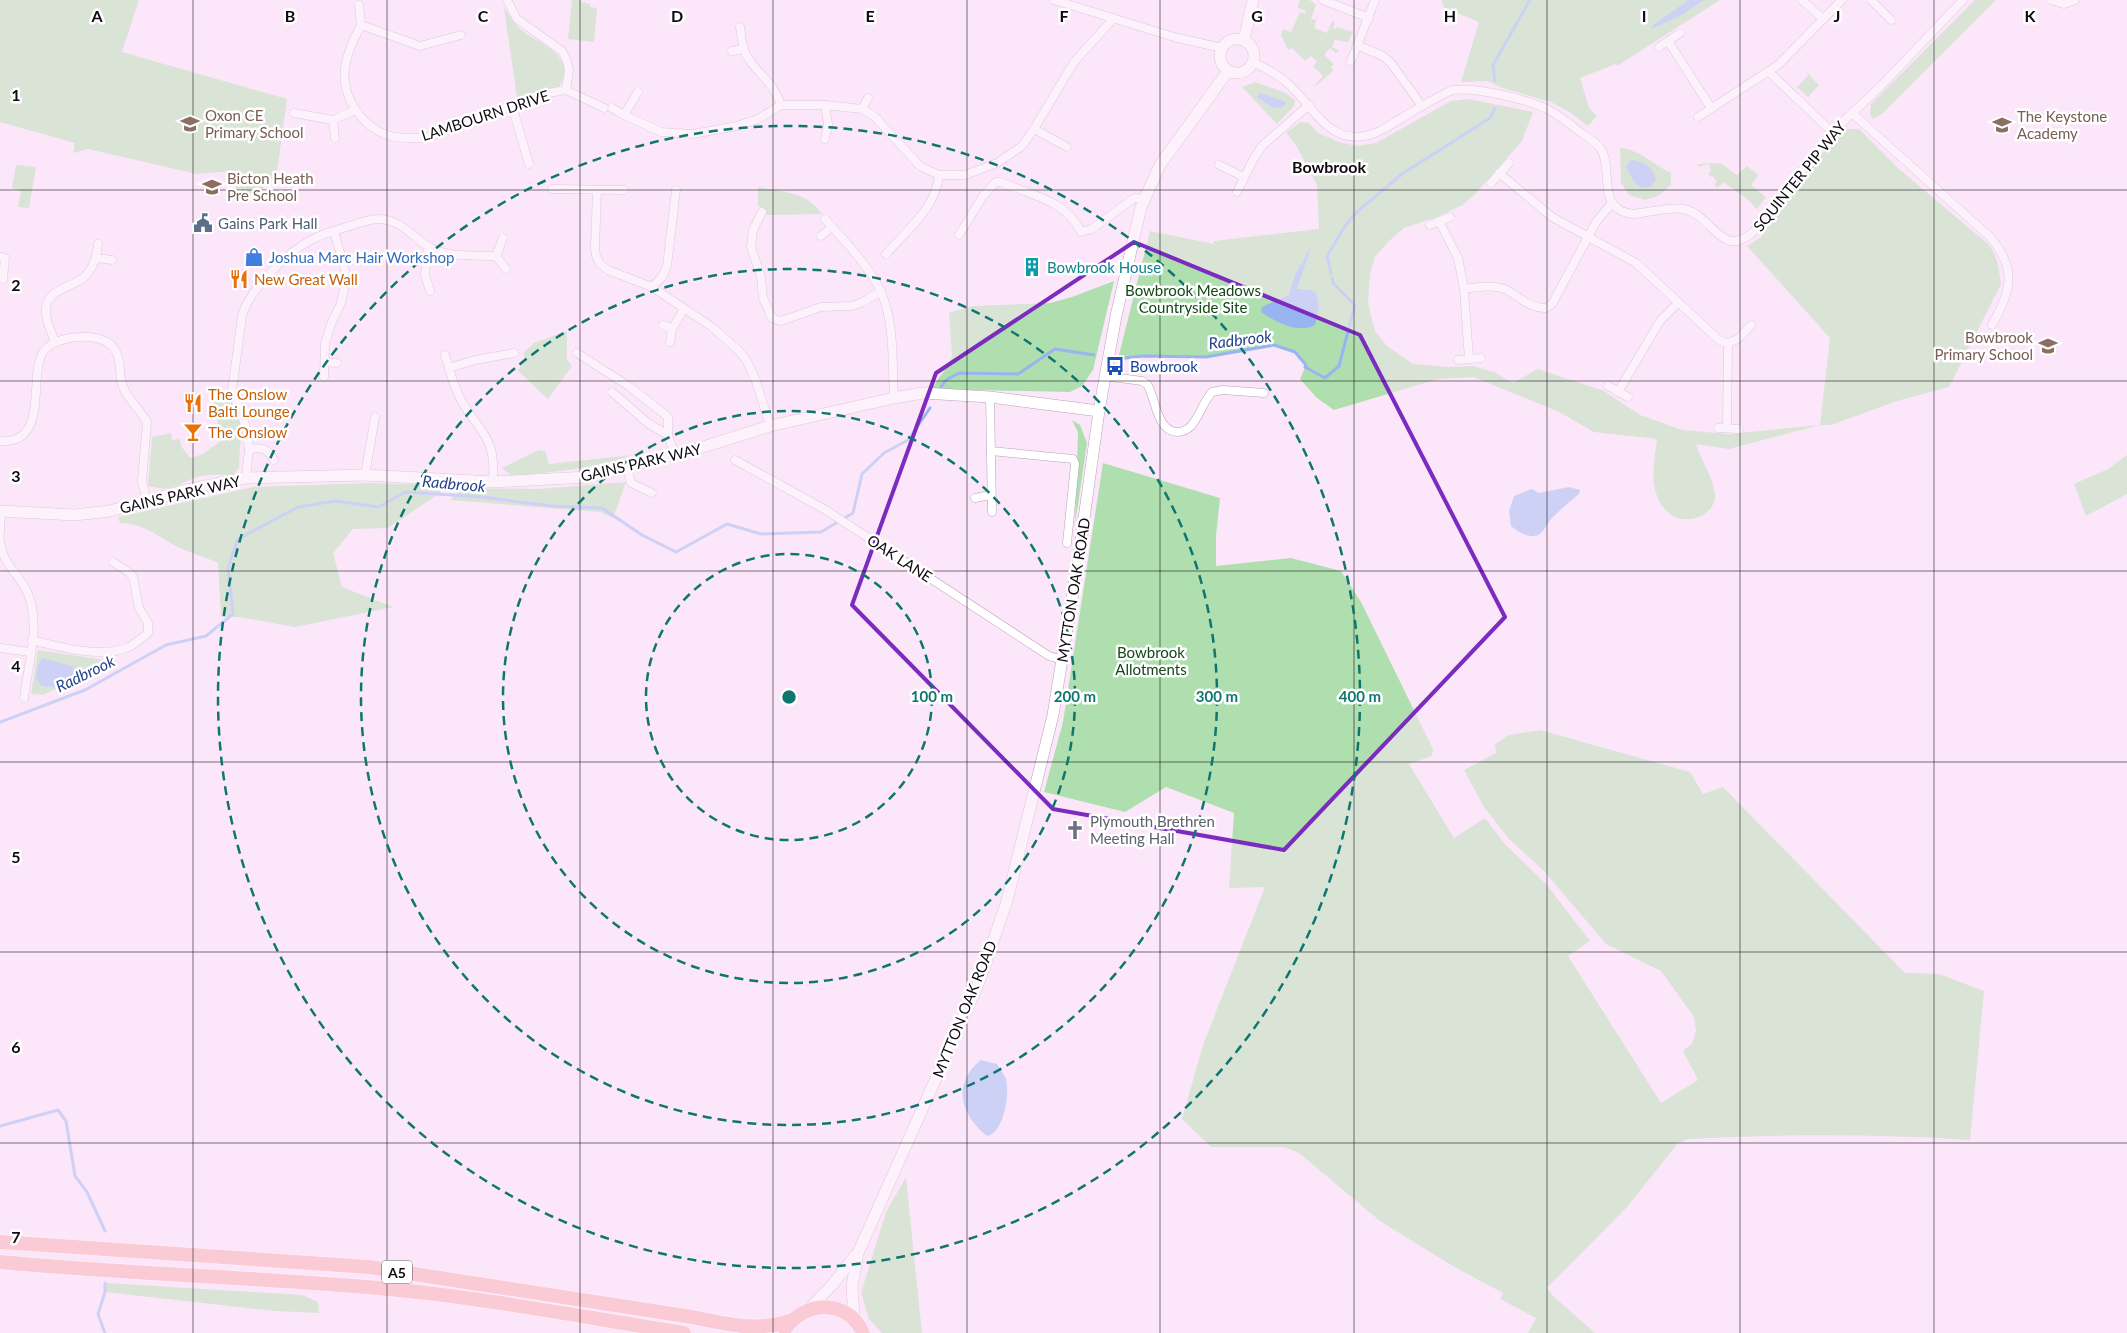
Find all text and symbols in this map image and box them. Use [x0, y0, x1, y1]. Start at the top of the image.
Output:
text: A [90, 6, 103, 25]
text: B [285, 6, 295, 25]
text: C [478, 6, 489, 25]
text: D [671, 6, 683, 25]
text: E [865, 6, 875, 25]
text: F [1059, 6, 1069, 25]
text: G [1251, 6, 1263, 25]
text: H [1444, 6, 1456, 25]
text: I [1642, 6, 1646, 25]
text: J [1834, 6, 1840, 25]
text: K [2025, 6, 2037, 25]
text: 1 [11, 85, 21, 104]
street label: LAMBOURN DRIVE [419, 86, 551, 144]
place label: Oxon CE Primary School [205, 106, 304, 141]
place label: The Keystone Academy [2017, 107, 2107, 142]
school or university icon: Oxon CE Primary School [179, 113, 201, 135]
school or university icon: The Keystone Academy [1991, 114, 2013, 136]
street label: SQUINTER PIP WAY [1749, 117, 1849, 235]
district label: Bowbrook [1292, 157, 1366, 176]
place label: Bicton Heath Pre School [227, 169, 314, 204]
school or university icon: Bicton Heath Pre School [201, 176, 223, 198]
public building icon: Gains Park Hall [192, 212, 214, 234]
place label: Gains Park Hall [218, 214, 318, 232]
shop icon: Joshua Marc Hair Workshop [243, 246, 265, 268]
place label: Joshua Marc Hair Workshop [269, 248, 455, 266]
building icon: Bowbrook House [1021, 256, 1043, 278]
place label: Bowbrook House [1047, 258, 1161, 276]
restaurant icon: New Great Wall [228, 268, 250, 290]
place label: New Great Wall [254, 270, 358, 288]
text: 2 [11, 275, 21, 294]
park label: Bowbrook Meadows Countryside Site [1125, 281, 1261, 316]
water label: Radbrook [1207, 326, 1273, 352]
place label: Bowbrook Primary School [1934, 328, 2033, 363]
school or university icon: Bowbrook Primary School [2037, 335, 2059, 357]
bus stop icon: Bowbrook [1104, 355, 1126, 377]
place label: Bowbrook [1130, 357, 1198, 375]
place label: The Onslow Balti Lounge [208, 385, 290, 420]
restaurant icon: The Onslow Balti Lounge [182, 392, 204, 414]
bar icon: The Onslow [182, 421, 204, 443]
place label: The Onslow [208, 423, 288, 441]
street label: GAINS PARK WAY [579, 439, 704, 485]
text: 3 [11, 466, 21, 485]
street label: GAINS PARK WAY [118, 471, 243, 517]
water label: Radbrook [422, 471, 487, 495]
street label: MYTTON OAK ROAD [1053, 516, 1093, 664]
street label: OAK LANE [864, 530, 936, 586]
park label: Bowbrook Allotments [1115, 643, 1187, 678]
water label: Radbrook [52, 650, 118, 695]
text: 4 [11, 656, 21, 675]
text: 100 m [911, 687, 953, 705]
text: 200 m [1054, 687, 1096, 705]
text: 300 m [1196, 687, 1238, 705]
text: 400 m [1339, 687, 1381, 705]
centre of rings [780, 688, 798, 706]
place label: Plymouth Brethren Meeting Hall [1090, 812, 1215, 847]
church icon: Plymouth Brethren Meeting Hall [1064, 819, 1086, 841]
text: 5 [11, 847, 21, 866]
street label: MYTTON OAK ROAD [928, 938, 1000, 1080]
text: 6 [11, 1037, 21, 1056]
text: 7 [11, 1227, 21, 1246]
road number: A5 [382, 1260, 412, 1284]

